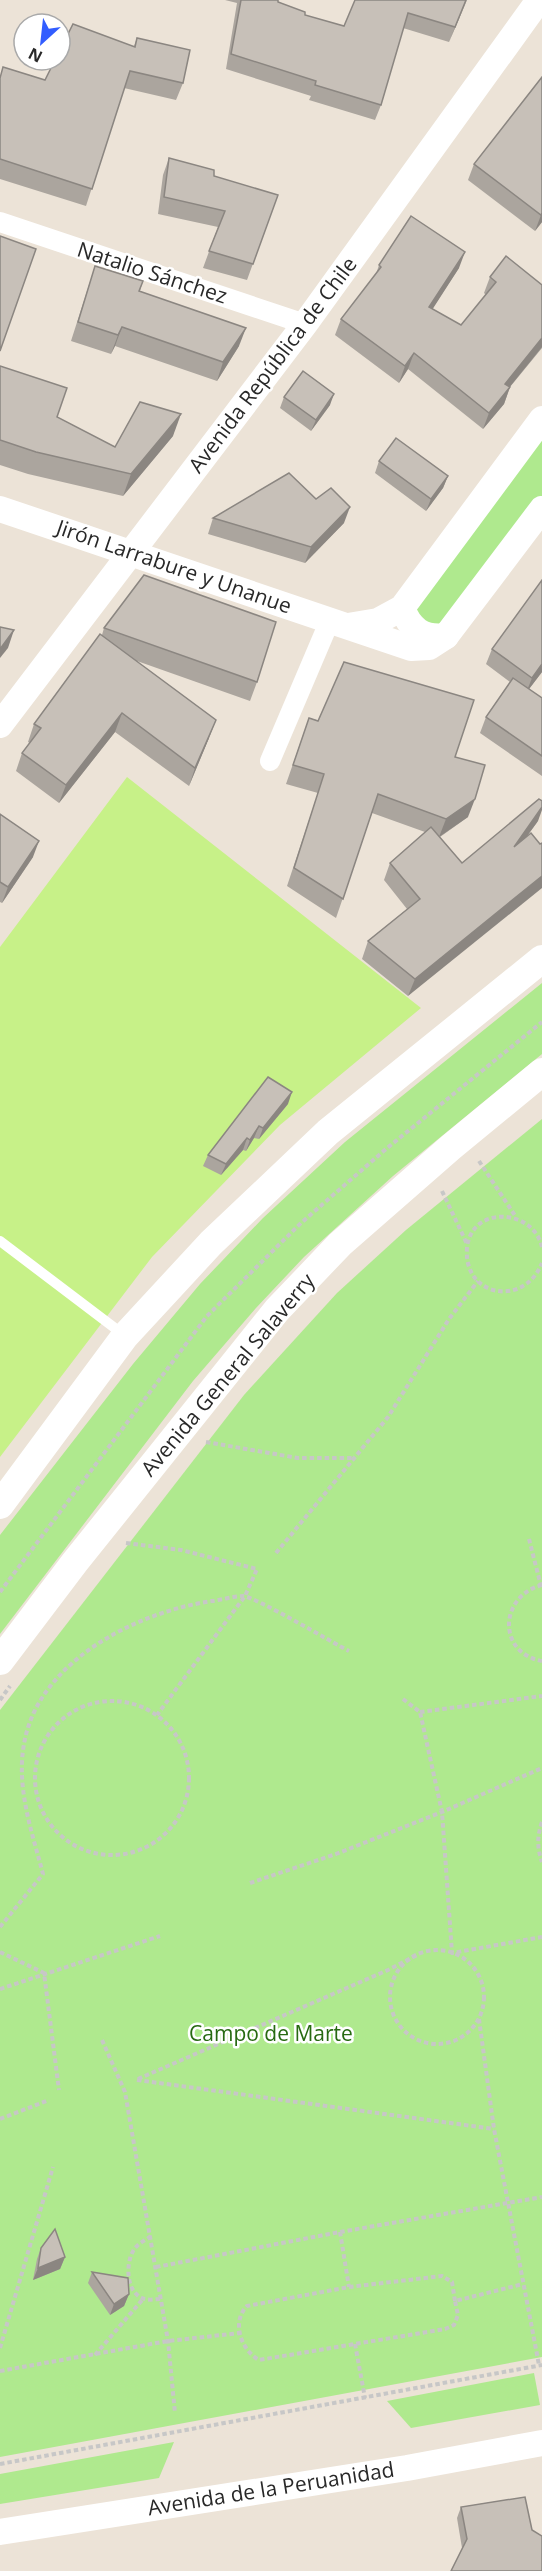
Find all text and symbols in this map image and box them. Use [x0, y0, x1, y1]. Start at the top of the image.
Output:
north arrow [12, 12, 72, 72]
text: N [24, 43, 46, 68]
street label: Natalio Sánchez [74, 235, 231, 310]
street label: Avenida República de Chile [182, 251, 363, 478]
street label: Jirón Larrabure y Unanue [51, 512, 296, 619]
street label: Avenida General Salaverry [134, 1267, 321, 1482]
park label: Campo de Marte [189, 2019, 353, 2047]
street label: Avenida de la Peruanidad [146, 2455, 396, 2521]

